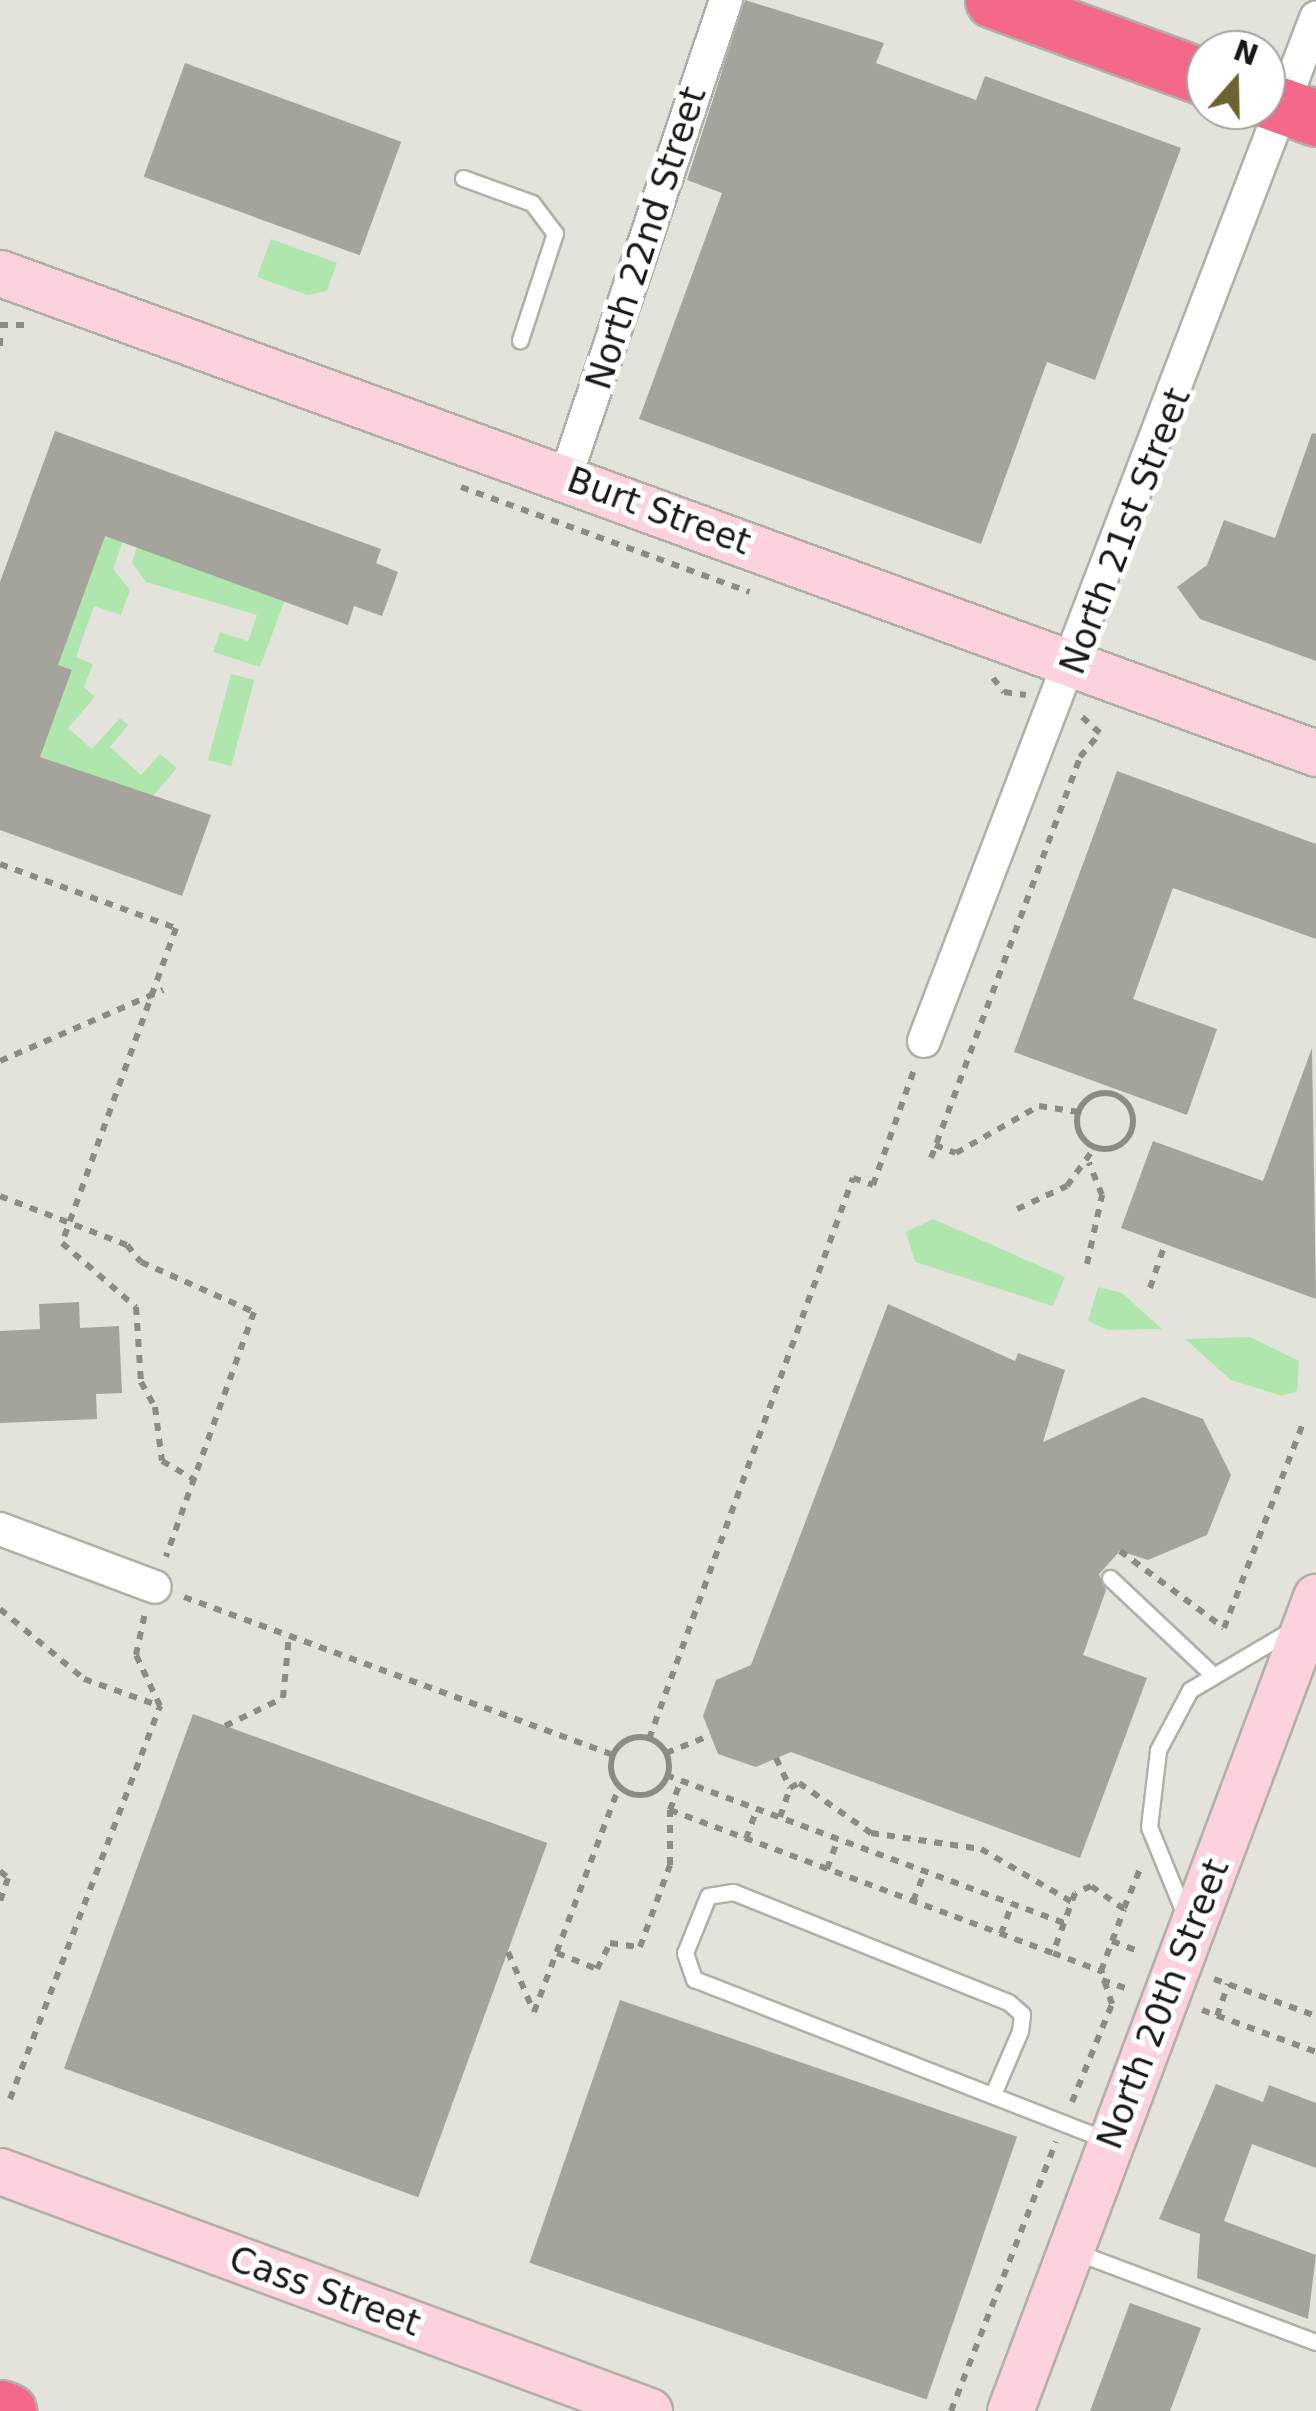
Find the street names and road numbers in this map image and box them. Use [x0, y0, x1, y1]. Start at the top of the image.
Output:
street label: North 22nd Street [577, 82, 715, 394]
street label: North 21st Street [1051, 382, 1199, 680]
street label: Burt Street [562, 458, 756, 564]
street label: North 20th Street [1088, 1853, 1238, 2155]
street label: Cass Street [224, 2237, 426, 2345]

